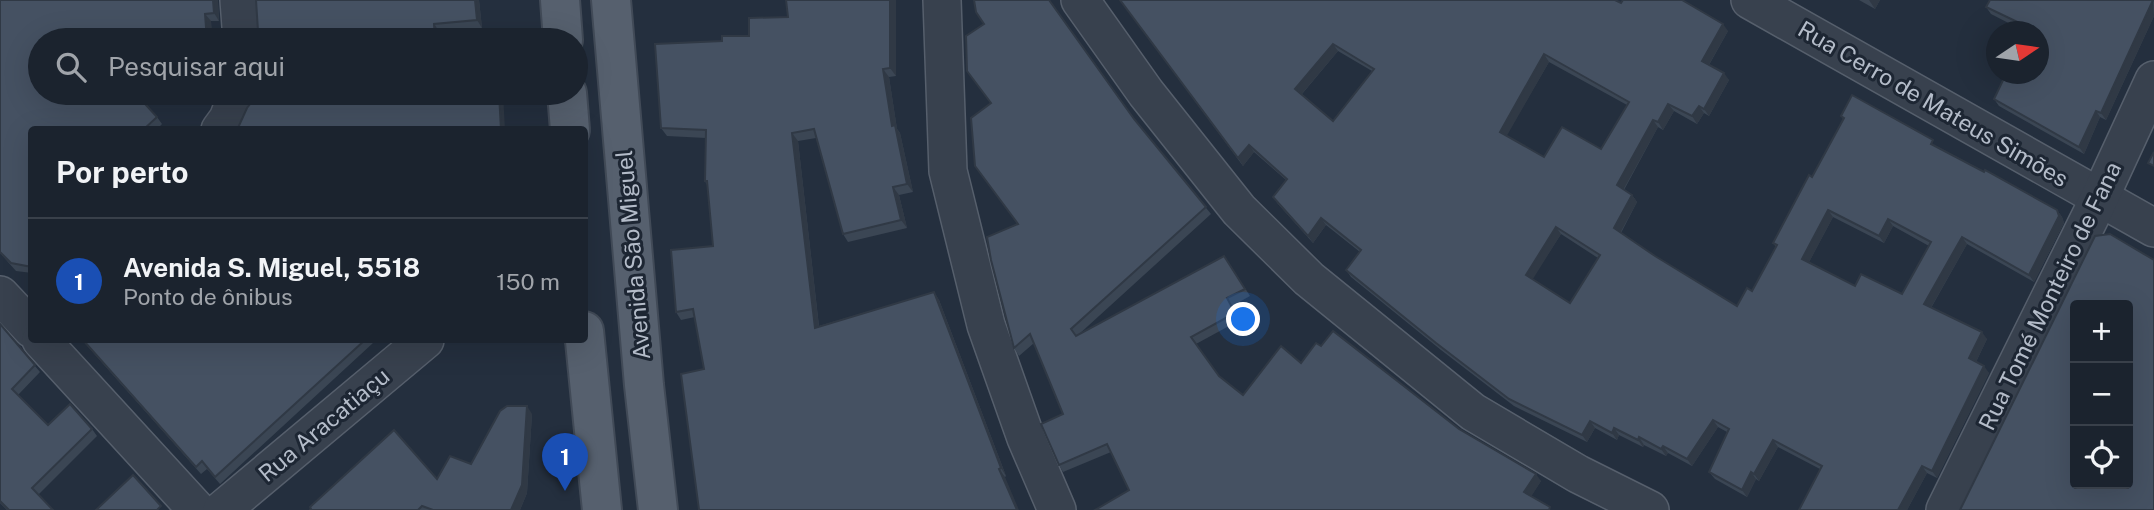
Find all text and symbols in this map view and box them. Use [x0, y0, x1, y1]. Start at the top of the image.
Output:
street label: Rua Cerro de Mateus Simões [1793, 15, 2073, 192]
north arrow [1986, 21, 2049, 84]
search box [28, 28, 588, 105]
icon: search [52, 48, 90, 86]
text: Pesquisar aqui [108, 51, 285, 82]
street label: Avenida São Miguel [610, 149, 655, 361]
text: Por perto [56, 154, 188, 190]
street label: Rua Tomé Monteiro de Fana [1973, 157, 2126, 434]
text: Avenida S. Miguel, 5518 [123, 252, 420, 283]
text: 1 [74, 268, 84, 295]
text: 150 m [496, 268, 560, 295]
text: Ponto de ônibus [123, 283, 293, 310]
map controls [2070, 300, 2133, 489]
button: + [2070, 300, 2133, 363]
your location [1226, 302, 1260, 336]
street label: Rua Aracatiaçu [253, 362, 395, 487]
button: − [2070, 363, 2133, 426]
button: locate [2070, 426, 2133, 489]
pin: 1 [542, 433, 588, 491]

